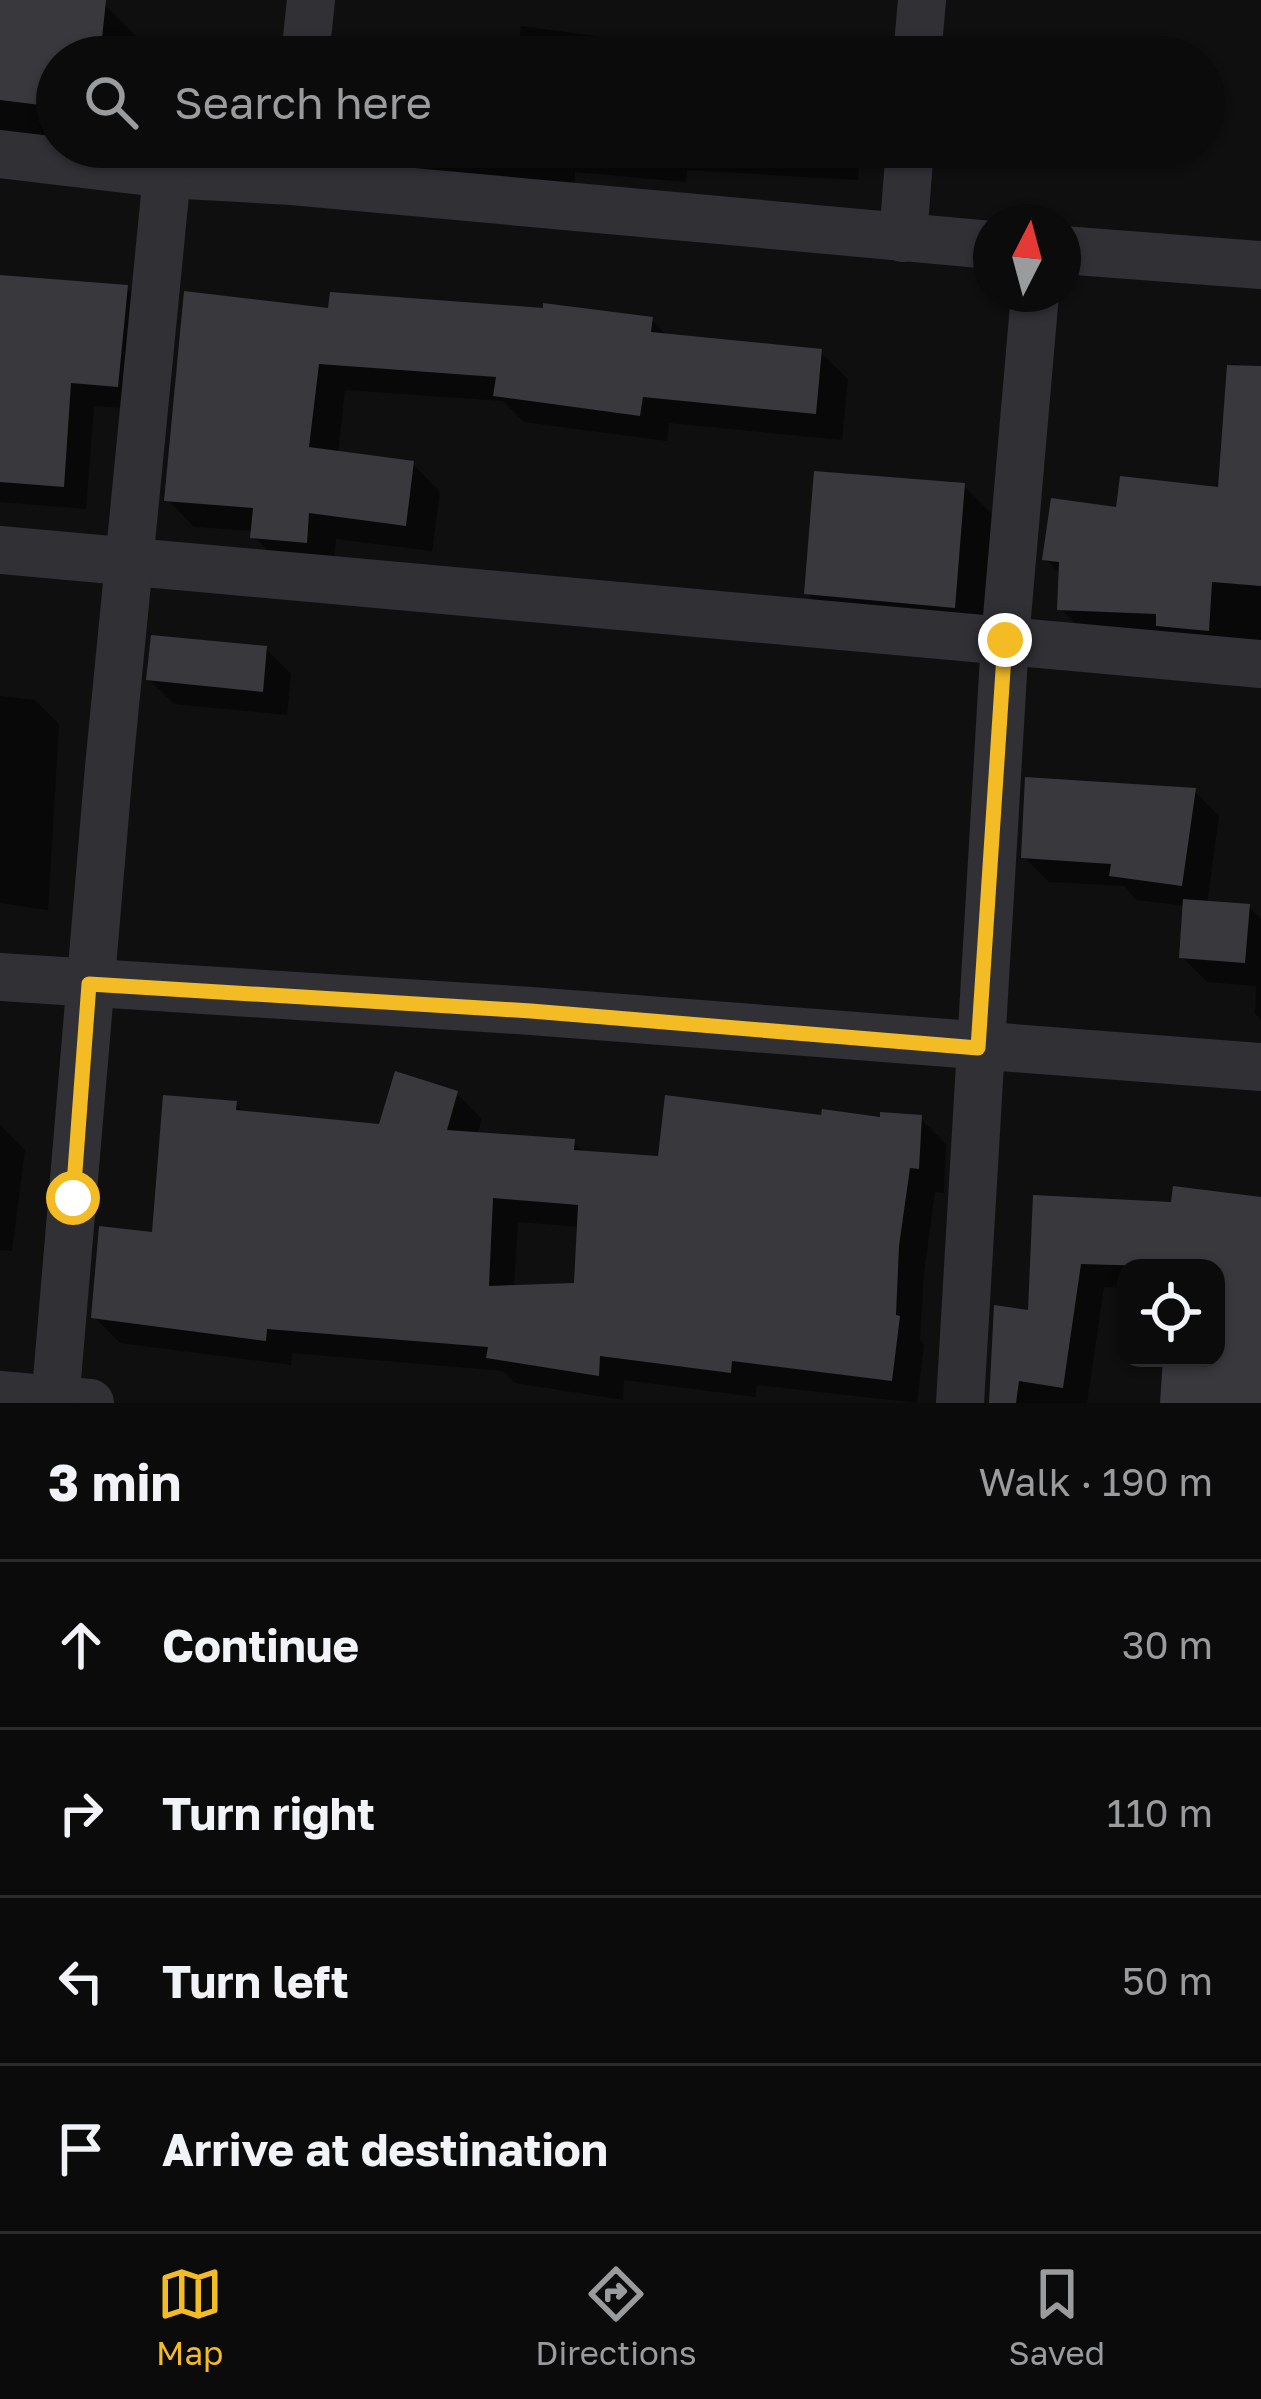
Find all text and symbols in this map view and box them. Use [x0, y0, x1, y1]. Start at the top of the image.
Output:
search box [36, 36, 1225, 168]
icon: search [78, 69, 144, 135]
text: Search here [174, 75, 432, 129]
north arrow [973, 204, 1081, 312]
route end [978, 613, 1032, 667]
route start [46, 1171, 100, 1225]
map controls [1117, 1259, 1225, 1367]
button: locate [1117, 1259, 1225, 1367]
text: 3 min [48, 1451, 181, 1512]
text: Walk · 190 m [978, 1458, 1213, 1505]
icon: ahead [48, 1612, 114, 1678]
text: Continue [162, 1618, 359, 1672]
text: 30 m [1122, 1621, 1213, 1668]
icon: right [48, 1780, 114, 1846]
text: Turn right [162, 1786, 375, 1840]
text: 110 m [1107, 1789, 1213, 1836]
icon: left [48, 1948, 114, 2014]
text: Turn left [162, 1954, 349, 2008]
text: 50 m [1122, 1957, 1213, 2004]
icon: arrive [48, 2116, 114, 2182]
text: Arrive at destination [162, 2122, 608, 2176]
tab: Map [156, 2261, 223, 2372]
tab: Directions [535, 2261, 697, 2372]
tab: Saved [1009, 2261, 1105, 2372]

